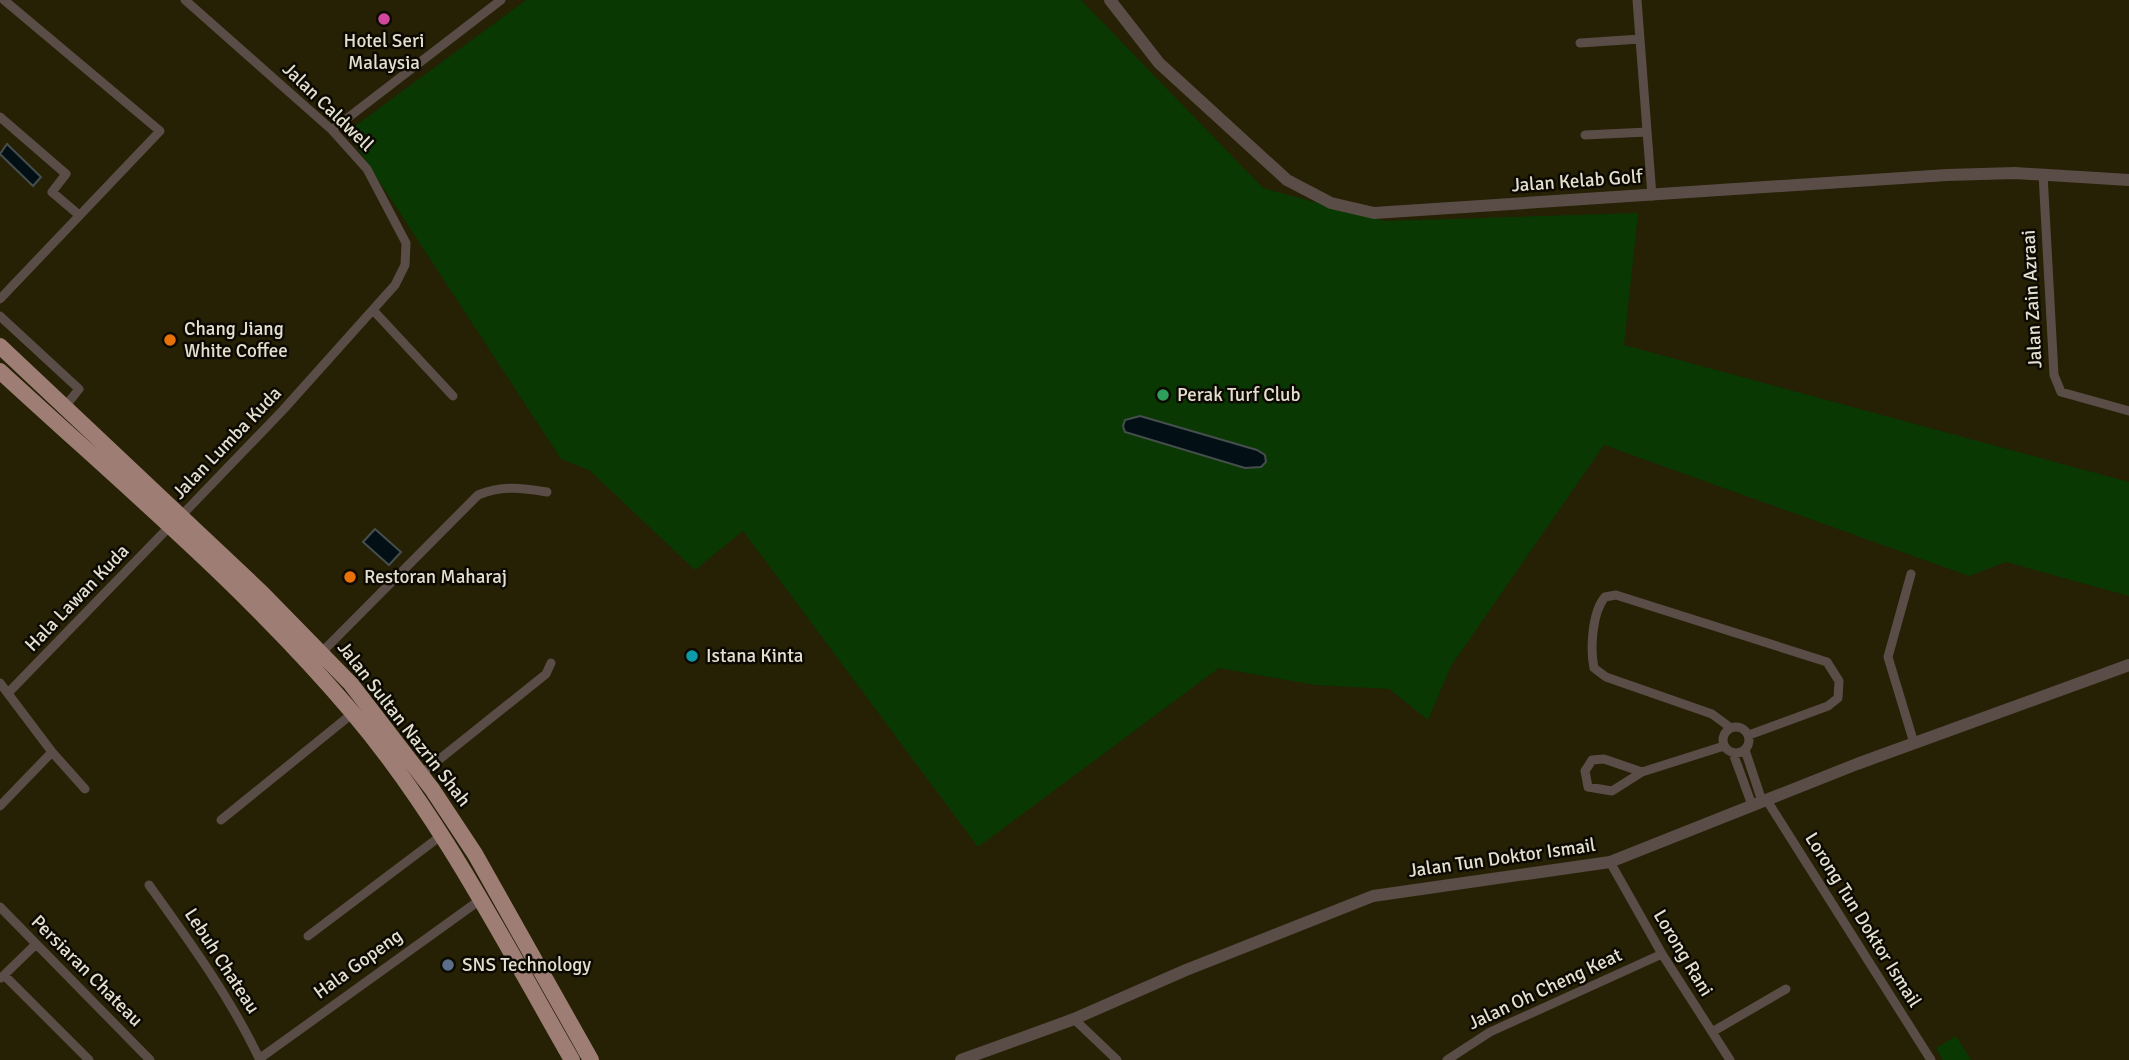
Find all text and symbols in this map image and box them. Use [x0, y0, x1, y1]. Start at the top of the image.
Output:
marker: Hotel Seri Malaysia [376, 11, 392, 27]
place label: Hotel Seri Malaysia [344, 29, 424, 75]
street label: Jalan Caldwell [277, 57, 379, 157]
street label: Jalan Kelab Golf [1511, 164, 1645, 198]
street label: Jalan Zain Azraai [2016, 229, 2048, 369]
place label: Chang Jiang White Coffee [184, 317, 288, 363]
marker: Chang Jiang White Coffee [162, 332, 178, 348]
street label: Jalan Lumba Kuda [167, 382, 287, 504]
place label: Perak Turf Club [1177, 383, 1300, 407]
marker: Perak Turf Club [1155, 387, 1171, 403]
street label: Hala Lawan Kuda [20, 539, 134, 657]
place label: Restoran Maharaj [364, 565, 507, 589]
marker: Restoran Maharaj [342, 569, 358, 585]
street label: Jalan Sultan Nazrin Shah [332, 636, 476, 812]
place label: Istana Kinta [706, 644, 803, 668]
marker: Istana Kinta [684, 648, 700, 664]
street label: Lorong Tun Doktor Ismail [1799, 828, 1927, 1012]
street label: Jalan Tun Doktor Ismail [1407, 833, 1597, 883]
street label: Lebuh Chateau [179, 904, 265, 1018]
street label: Lorong Rani [1648, 905, 1718, 1001]
street label: Persiaran Chateau [26, 910, 148, 1032]
street label: Hala Gopeng [309, 924, 407, 1004]
street label: Jalan Oh Cheng Keat [1464, 943, 1626, 1035]
place label: SNS Technology [462, 953, 591, 977]
marker: SNS Technology [440, 957, 456, 973]

